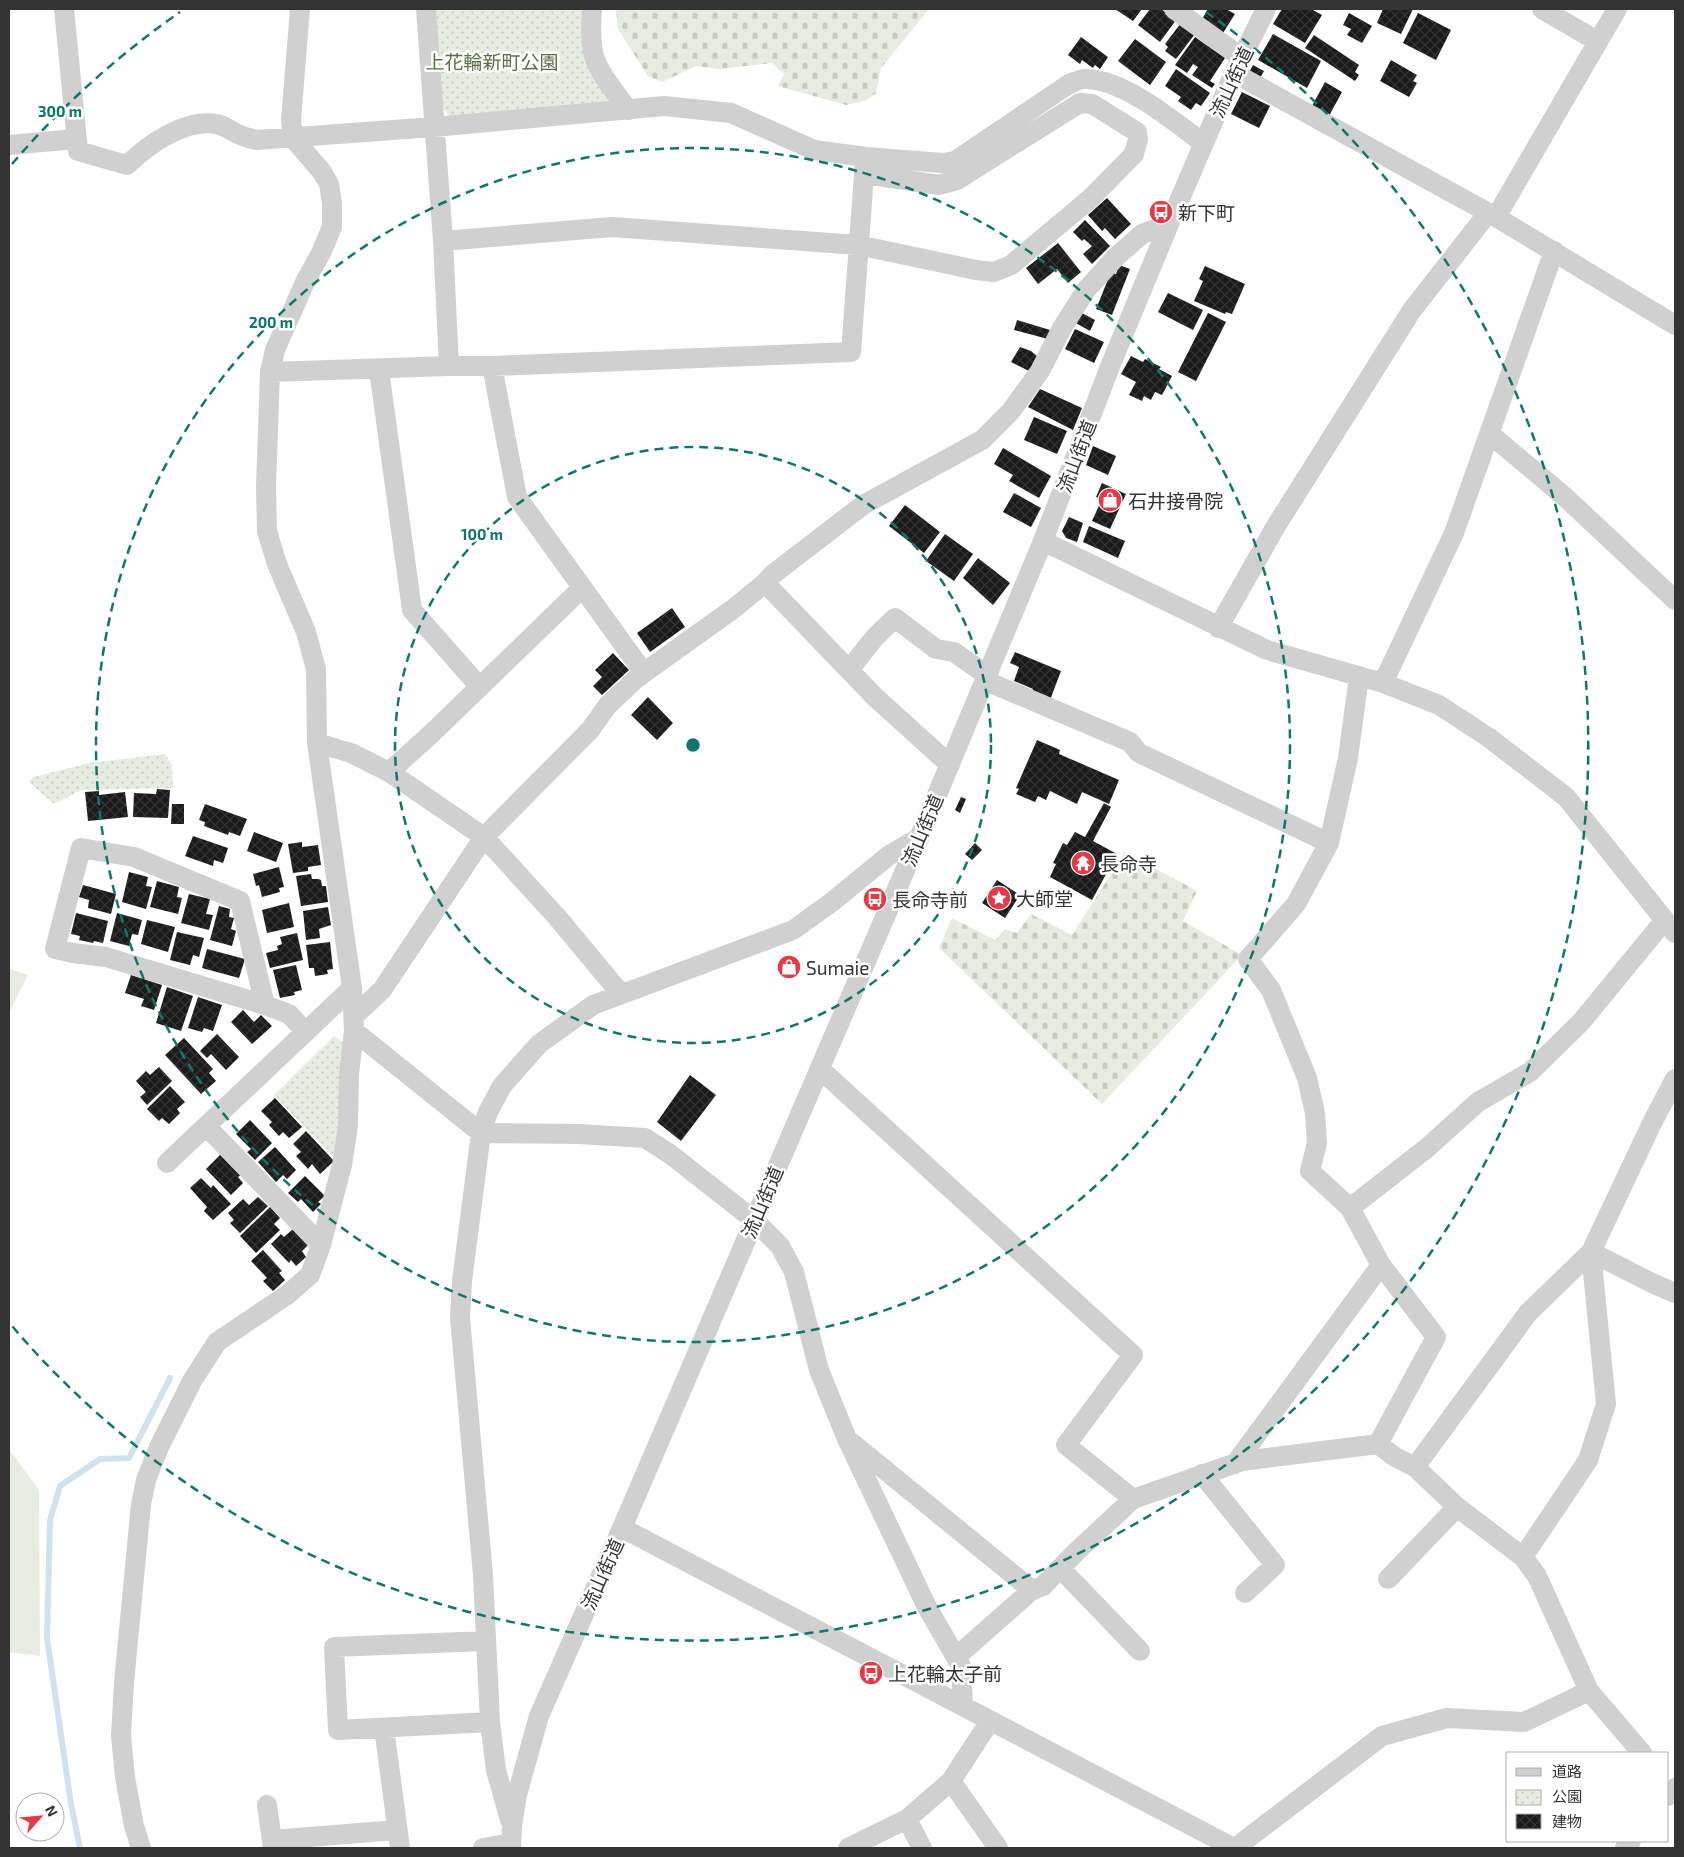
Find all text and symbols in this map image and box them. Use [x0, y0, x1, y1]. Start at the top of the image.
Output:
street label: 流山街道 [1205, 43, 1257, 121]
park label: 上花輪新町公園 [425, 50, 559, 73]
text: 300 m [38, 102, 82, 120]
bus stop icon: 新下町 [1148, 199, 1174, 225]
place label: 新下町 [1178, 201, 1235, 224]
text: 200 m [249, 313, 293, 331]
street label: 流山街道 [1052, 416, 1100, 496]
shop icon: 石井接骨院 [1097, 487, 1123, 513]
place label: 石井接骨院 [1128, 489, 1223, 512]
text: 100 m [461, 525, 503, 543]
centre of rings [684, 736, 702, 754]
street label: 流山街道 [897, 791, 947, 869]
temple icon: 長命寺 [1070, 850, 1096, 876]
place label: 長命寺 [1100, 852, 1157, 875]
place icon: 大師堂 [986, 885, 1012, 911]
bus stop icon: 長命寺前 [862, 886, 888, 912]
place label: 大師堂 [1016, 887, 1073, 910]
place label: 長命寺前 [892, 888, 968, 911]
shop icon: Sumaie [776, 954, 802, 980]
place label: Sumaie [806, 956, 869, 979]
street label: 流山街道 [737, 1163, 787, 1241]
street label: 流山街道 [576, 1535, 628, 1613]
bus stop icon: 上花輪太子前 [858, 1660, 884, 1686]
place label: 上花輪太子前 [888, 1662, 1002, 1685]
legend [1506, 1752, 1669, 1842]
text: 道路 [1552, 1762, 1582, 1780]
text: 公園 [1552, 1787, 1582, 1805]
north arrow [15, 1792, 65, 1842]
text: N [42, 1803, 62, 1819]
text: 建物 [1552, 1812, 1582, 1830]

